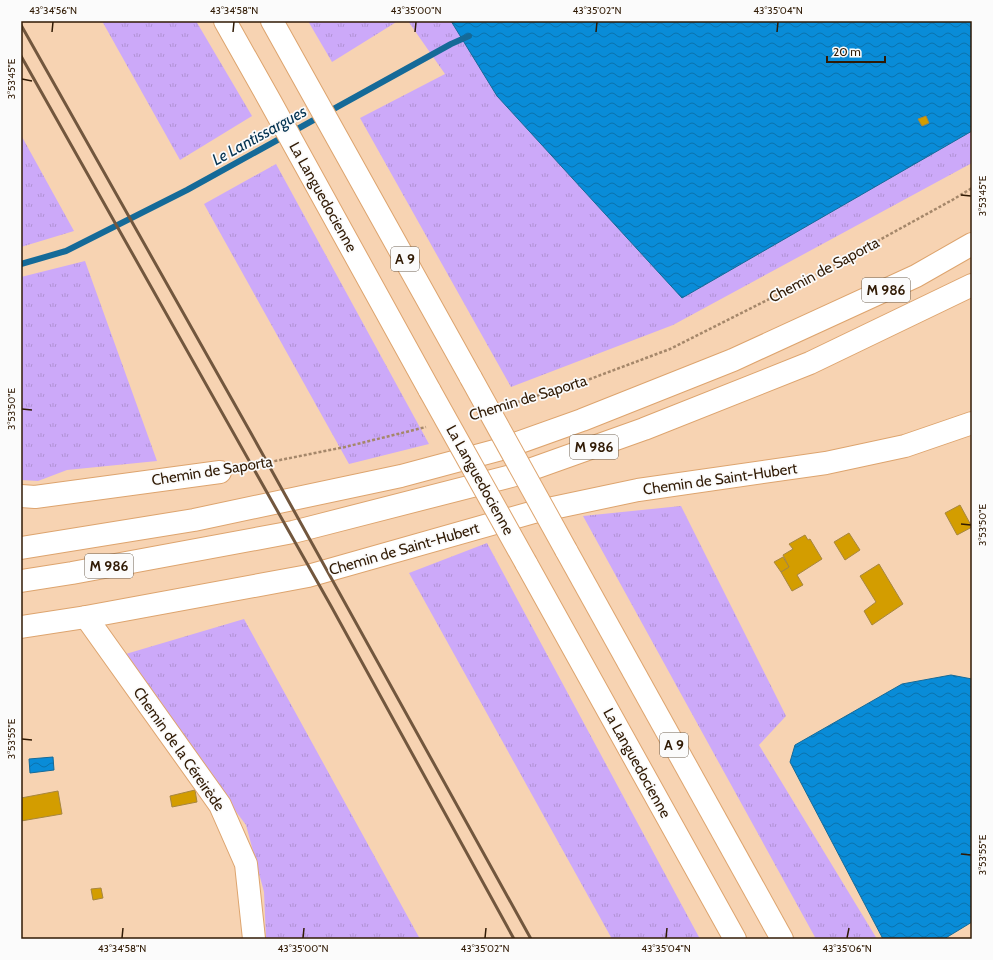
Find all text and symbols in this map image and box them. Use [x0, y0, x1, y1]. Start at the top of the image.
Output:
text: 43°34'56"N [29, 4, 77, 17]
text: 43°34'58"N [210, 4, 258, 17]
text: 43°35'00"N [391, 4, 441, 17]
text: 43°35'02"N [572, 4, 622, 17]
text: 43°35'04"N [753, 4, 803, 17]
scale bar [827, 38, 885, 64]
text: 20 m [833, 44, 861, 59]
text: 3°53'45"E [5, 58, 18, 99]
water label: Le Lantissargues [209, 102, 310, 169]
street label: La Languedocienne [285, 139, 361, 255]
text: 3°53'45"E [976, 175, 989, 216]
street label: Chemin de Saporta [766, 233, 883, 307]
road number: A 9 [391, 247, 419, 271]
road number: M 986 [862, 278, 910, 302]
street label: Chemin de Saporta [467, 371, 590, 424]
text: 3°53'50"E [5, 388, 18, 430]
street label: La Languedocienne [442, 422, 518, 538]
road number: M 986 [570, 435, 618, 459]
street label: Chemin de Saporta [150, 452, 274, 489]
street label: Chemin de Saint-Hubert [642, 459, 798, 499]
text: 3°53'50"E [976, 504, 989, 546]
street label: Chemin de Saint-Hubert [327, 519, 481, 579]
road number: M 986 [85, 554, 133, 578]
street label: Chemin de la Céreirède [129, 684, 229, 815]
street label: La Languedocienne [599, 705, 675, 821]
text: 3°53'55"E [5, 718, 18, 759]
road number: A 9 [660, 733, 688, 757]
text: 3°53'55"E [976, 834, 989, 875]
text: 43°34'58"N [98, 942, 146, 955]
text: 43°35'00"N [278, 942, 328, 955]
text: 43°35'02"N [460, 942, 510, 955]
text: 43°35'04"N [641, 942, 691, 955]
text: 43°35'06"N [822, 942, 872, 955]

